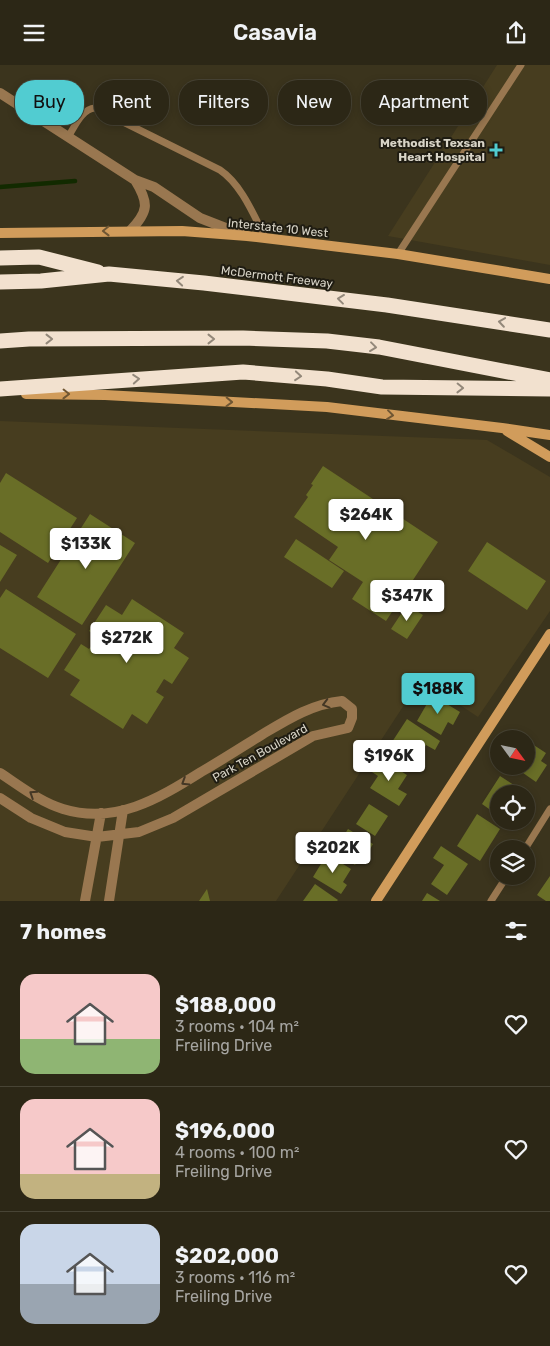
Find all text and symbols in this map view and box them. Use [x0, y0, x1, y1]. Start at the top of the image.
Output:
icon: menu [20, 19, 48, 47]
text: Casavia [233, 19, 317, 46]
icon: share [502, 19, 530, 47]
chip: Buy [15, 80, 84, 125]
chip: Rent [94, 80, 169, 125]
chip: Filters [179, 80, 268, 125]
chip: New [278, 80, 351, 125]
chip: Apartment [361, 80, 487, 125]
place label: Methodist Texsan Heart Hospital [380, 136, 485, 164]
marker: Methodist Texsan Heart Hospital [489, 143, 503, 157]
street label: Interstate 10 West [227, 216, 329, 240]
one-way arrow [102, 226, 110, 236]
street label: McDermott Freeway [220, 263, 334, 291]
one-way arrow [175, 276, 183, 287]
one-way arrow [337, 294, 345, 305]
one-way arrow [498, 317, 506, 327]
one-way arrow [45, 334, 53, 344]
one-way arrow [208, 334, 215, 344]
one-way arrow [370, 341, 378, 352]
one-way arrow [294, 371, 302, 382]
one-way arrow [132, 374, 140, 385]
one-way arrow [456, 383, 464, 393]
one-way arrow [62, 389, 70, 399]
one-way arrow [225, 397, 233, 407]
one-way arrow [387, 409, 395, 420]
pin: $264K [331, 499, 401, 541]
text: $264K [339, 505, 393, 524]
pin: $133K [51, 527, 121, 570]
text: $133K [61, 534, 111, 553]
pin: $347K [372, 579, 442, 622]
text: $347K [381, 586, 433, 605]
pin: $272K [92, 621, 162, 664]
text: $272K [101, 628, 153, 647]
pin: $188K [403, 673, 473, 715]
text: $188K [413, 679, 463, 698]
one-way arrow [323, 698, 331, 708]
street label: Park Ten Boulevard [210, 721, 310, 785]
north arrow [490, 730, 535, 775]
map controls [490, 730, 535, 885]
pin: $196K [354, 739, 424, 782]
text: $196K [364, 746, 414, 765]
one-way arrow [181, 776, 190, 786]
button: locate [490, 785, 535, 830]
one-way arrow [30, 791, 39, 800]
pin: $202K [298, 831, 368, 874]
text: $202K [307, 838, 359, 857]
button: layers [490, 840, 535, 885]
icon: filters [502, 917, 530, 945]
text: 7 homes [20, 919, 106, 944]
text: $188,000 [175, 992, 276, 1017]
icon: home [60, 994, 120, 1054]
icon: heart [502, 1010, 530, 1038]
text: 3 rooms · 104 m² [175, 1017, 299, 1036]
text: Freiling Drive [175, 1036, 272, 1055]
text: $196,000 [175, 1118, 275, 1143]
icon: home [60, 1119, 120, 1179]
icon: heart [502, 1135, 530, 1163]
text: 4 rooms · 100 m² [175, 1143, 299, 1162]
text: Freiling Drive [175, 1162, 272, 1181]
text: $202,000 [175, 1243, 279, 1268]
icon: home [60, 1244, 120, 1304]
icon: heart [502, 1260, 530, 1288]
text: 3 rooms · 116 m² [175, 1268, 295, 1287]
text: Freiling Drive [175, 1287, 272, 1306]

